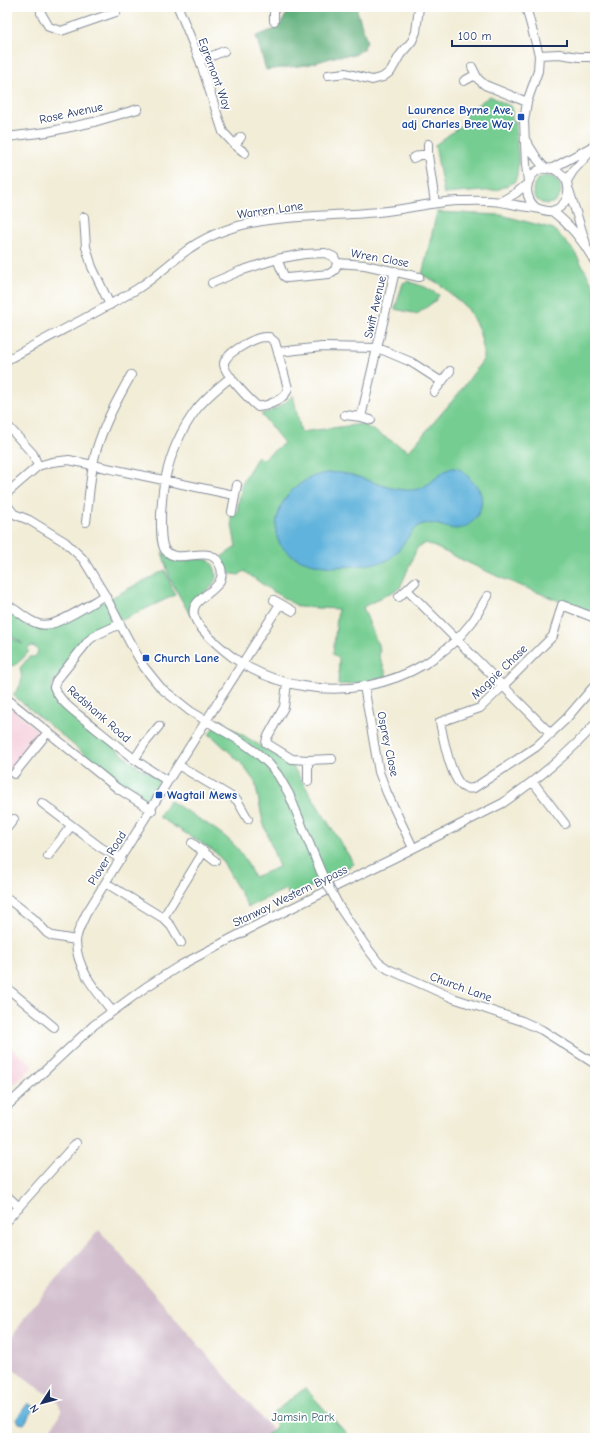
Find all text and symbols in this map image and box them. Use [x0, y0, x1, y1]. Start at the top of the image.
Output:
scale bar [452, 22, 567, 48]
text: 100 m [458, 29, 491, 43]
street label: Egremont Way [195, 36, 235, 113]
street label: Rose Avenue [38, 99, 104, 127]
place label: Laurence Byrne Ave, adj Charles Bree Way [402, 103, 514, 131]
marker: Laurence Byrne Ave, adj Charles Bree Way [516, 112, 526, 122]
street label: Warren Lane [236, 198, 304, 222]
street label: Wren Close [350, 246, 410, 270]
street label: Swift Avenue [361, 274, 389, 340]
street label: Magpie Chase [468, 642, 530, 702]
place label: Church Lane [154, 651, 219, 665]
marker: Church Lane [141, 653, 151, 663]
street label: Redshank Road [64, 683, 134, 745]
street label: Osprey Close [374, 710, 402, 778]
place label: Wagtail Mews [167, 788, 237, 802]
marker: Wagtail Mews [154, 790, 164, 800]
street label: Plover Road [85, 828, 129, 888]
street label: Stanway Western Bypass [231, 862, 349, 930]
street label: Church Lane [428, 969, 494, 1005]
north arrow [22, 1383, 62, 1423]
text: N [27, 1402, 42, 1415]
park label: Jamsin Park [272, 1410, 335, 1424]

